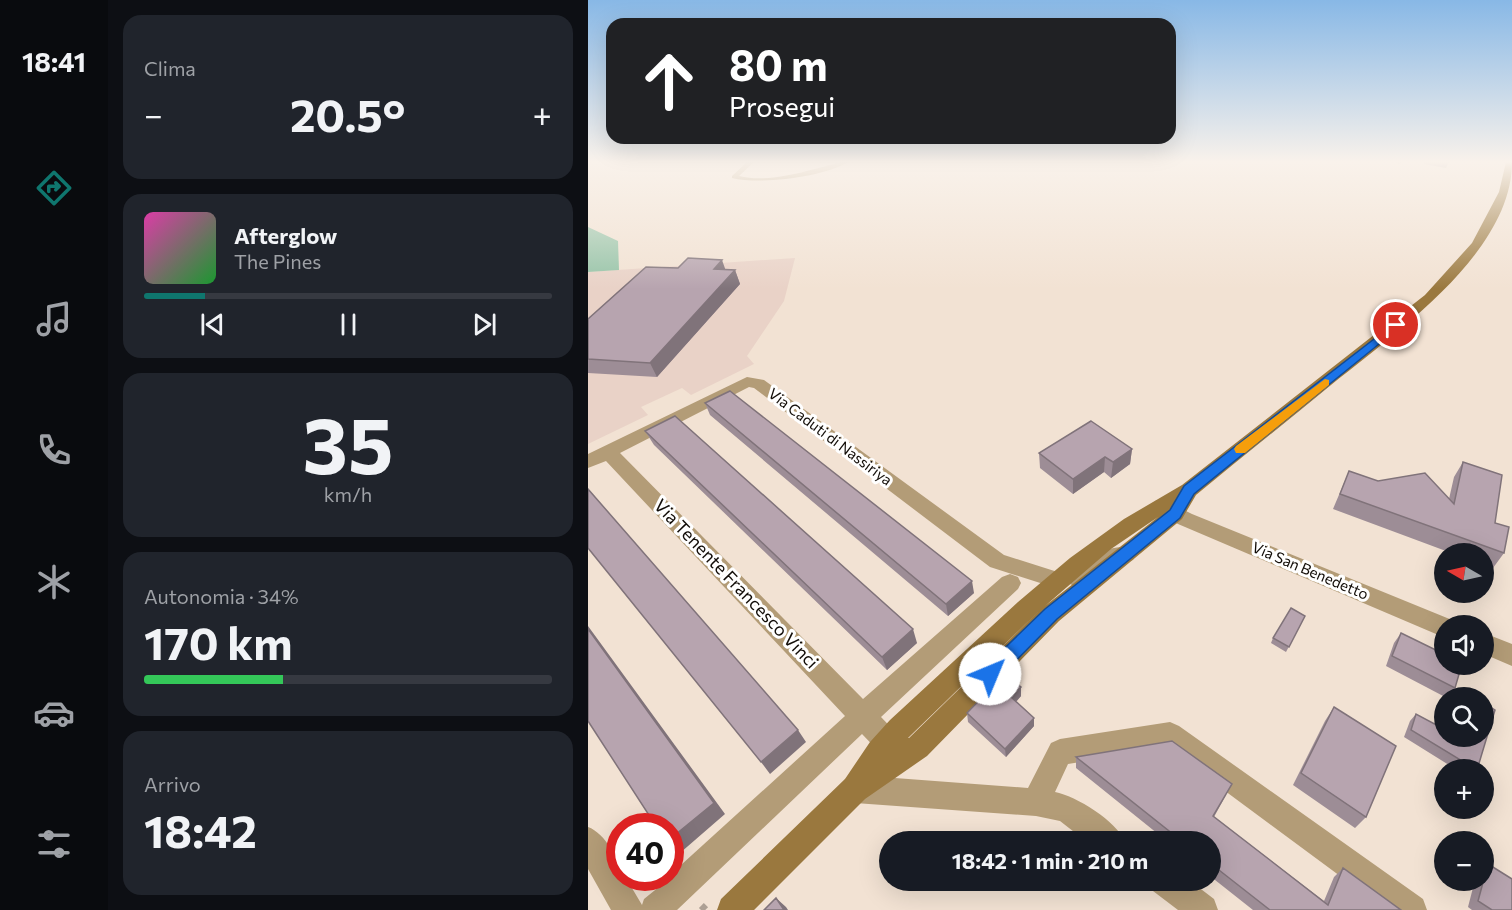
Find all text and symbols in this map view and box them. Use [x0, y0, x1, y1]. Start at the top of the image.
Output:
text: 80 m [729, 38, 828, 90]
icon: ahead [630, 42, 708, 120]
text: 18:41 [22, 45, 86, 78]
text: Clima [144, 56, 196, 80]
text: 20.5° [290, 86, 405, 141]
text: Prosegui [729, 90, 835, 123]
text: − [144, 93, 163, 134]
text: + [533, 93, 552, 134]
icon: directions [33, 167, 75, 209]
text: Afterglow [234, 222, 337, 249]
text: The Pines [234, 249, 321, 273]
icon: music [33, 298, 75, 340]
pin [1370, 299, 1421, 350]
icon: previous [196, 308, 229, 341]
icon: pause [332, 308, 365, 341]
icon: next [468, 308, 501, 341]
icon: arrive [1379, 308, 1412, 341]
street label: Via Caduti di Nassiriya [765, 384, 896, 489]
text: 35 [303, 395, 393, 490]
icon: phone [33, 429, 75, 471]
text: km/h [324, 482, 372, 506]
street label: Via Tenente Francesco Vinci [650, 494, 824, 673]
street label: Via San Benedetto [1249, 537, 1371, 603]
north arrow [1434, 543, 1494, 603]
map controls [1434, 543, 1494, 891]
icon: climate [33, 561, 75, 603]
text: Autonomia · 34% [144, 584, 299, 608]
text: 170 km [144, 614, 292, 669]
button: sound [1434, 615, 1494, 675]
position arrow [958, 642, 1022, 706]
button: search [1434, 687, 1494, 747]
icon: car [33, 692, 75, 734]
button: + [1434, 759, 1494, 819]
text: Arrivo [144, 772, 201, 796]
text: 18:42 [144, 802, 257, 857]
speed limit sign: 40 [606, 813, 684, 891]
icon: filters [33, 823, 75, 865]
button: − [1434, 831, 1494, 891]
text: 18:42 · 1 min · 210 m [952, 847, 1148, 874]

